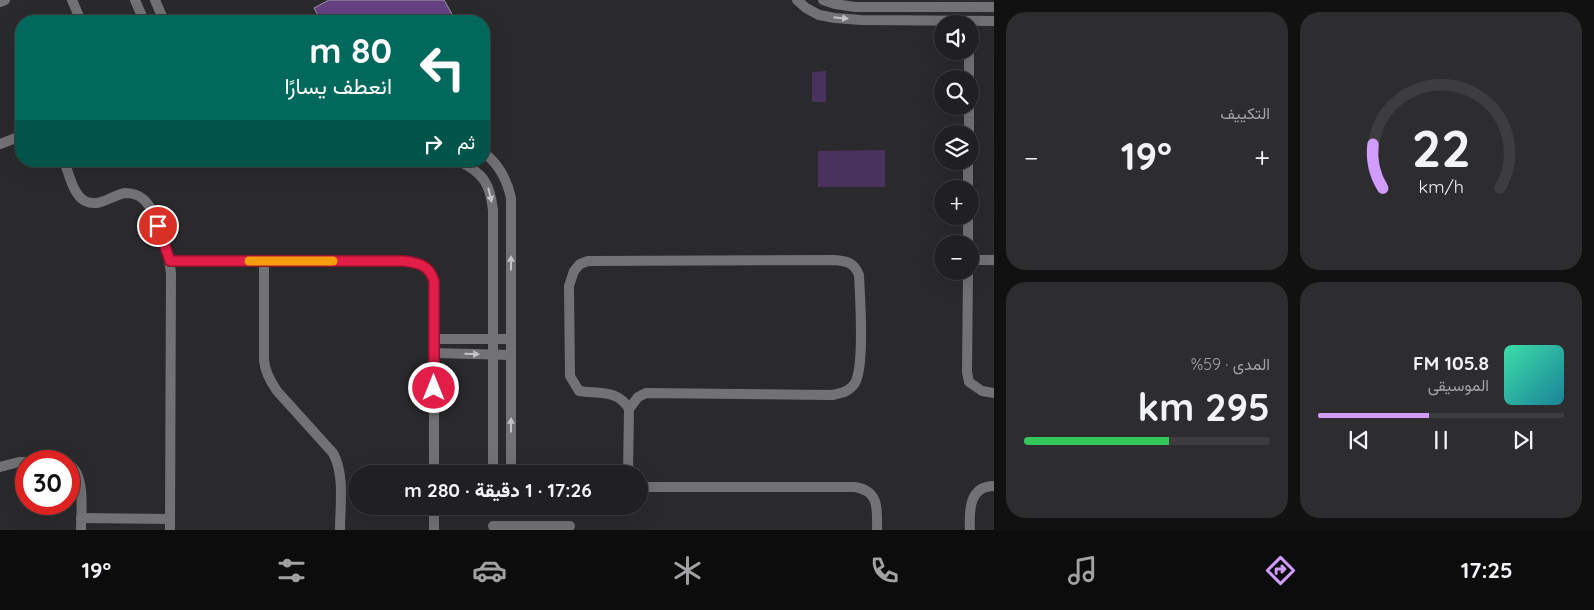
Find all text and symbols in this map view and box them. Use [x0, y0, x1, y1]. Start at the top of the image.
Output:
one-way arrow [834, 14, 850, 22]
map controls [934, 15, 979, 280]
button: sound [934, 15, 979, 60]
text: 80 m [309, 28, 392, 72]
icon: left [410, 35, 475, 100]
button: search [934, 70, 979, 115]
text: انعطف يسارًا [284, 72, 392, 100]
text: التكييف [1220, 103, 1270, 123]
text: 22 [1411, 115, 1471, 180]
button: layers [934, 125, 979, 170]
icon: right [419, 130, 447, 158]
text: ثم [457, 130, 475, 154]
text: 19° [1121, 132, 1172, 180]
text: − [1024, 140, 1039, 175]
text: + [1254, 140, 1270, 175]
text: km/h [1418, 175, 1464, 197]
button: + [934, 180, 979, 225]
one-way arrow [486, 188, 494, 203]
pin [137, 205, 179, 247]
icon: arrive [144, 212, 172, 240]
button: − [934, 235, 979, 280]
one-way arrow [507, 254, 515, 270]
one-way arrow [465, 350, 481, 358]
text: 105.8 FM [1413, 351, 1489, 375]
text: المدى · 59% [1191, 354, 1270, 374]
position arrow [407, 361, 459, 413]
text: الموسيقى [1428, 375, 1489, 395]
text: 295 km [1138, 383, 1270, 431]
one-way arrow [507, 417, 515, 433]
icon: previous [1345, 426, 1373, 454]
icon: pause [1427, 426, 1455, 454]
icon: next [1509, 426, 1537, 454]
speed limit sign: 30 [15, 450, 80, 515]
text: 17:26 · 1 دقيقة · 280 m [404, 478, 592, 502]
icon: filters [274, 553, 309, 588]
icon: car [472, 553, 507, 588]
icon: climate [670, 553, 705, 588]
icon: phone [867, 553, 902, 588]
icon: music [1065, 553, 1100, 588]
icon: directions [1263, 553, 1298, 588]
text: 19° [81, 556, 111, 584]
text: 17:25 [1461, 556, 1513, 584]

